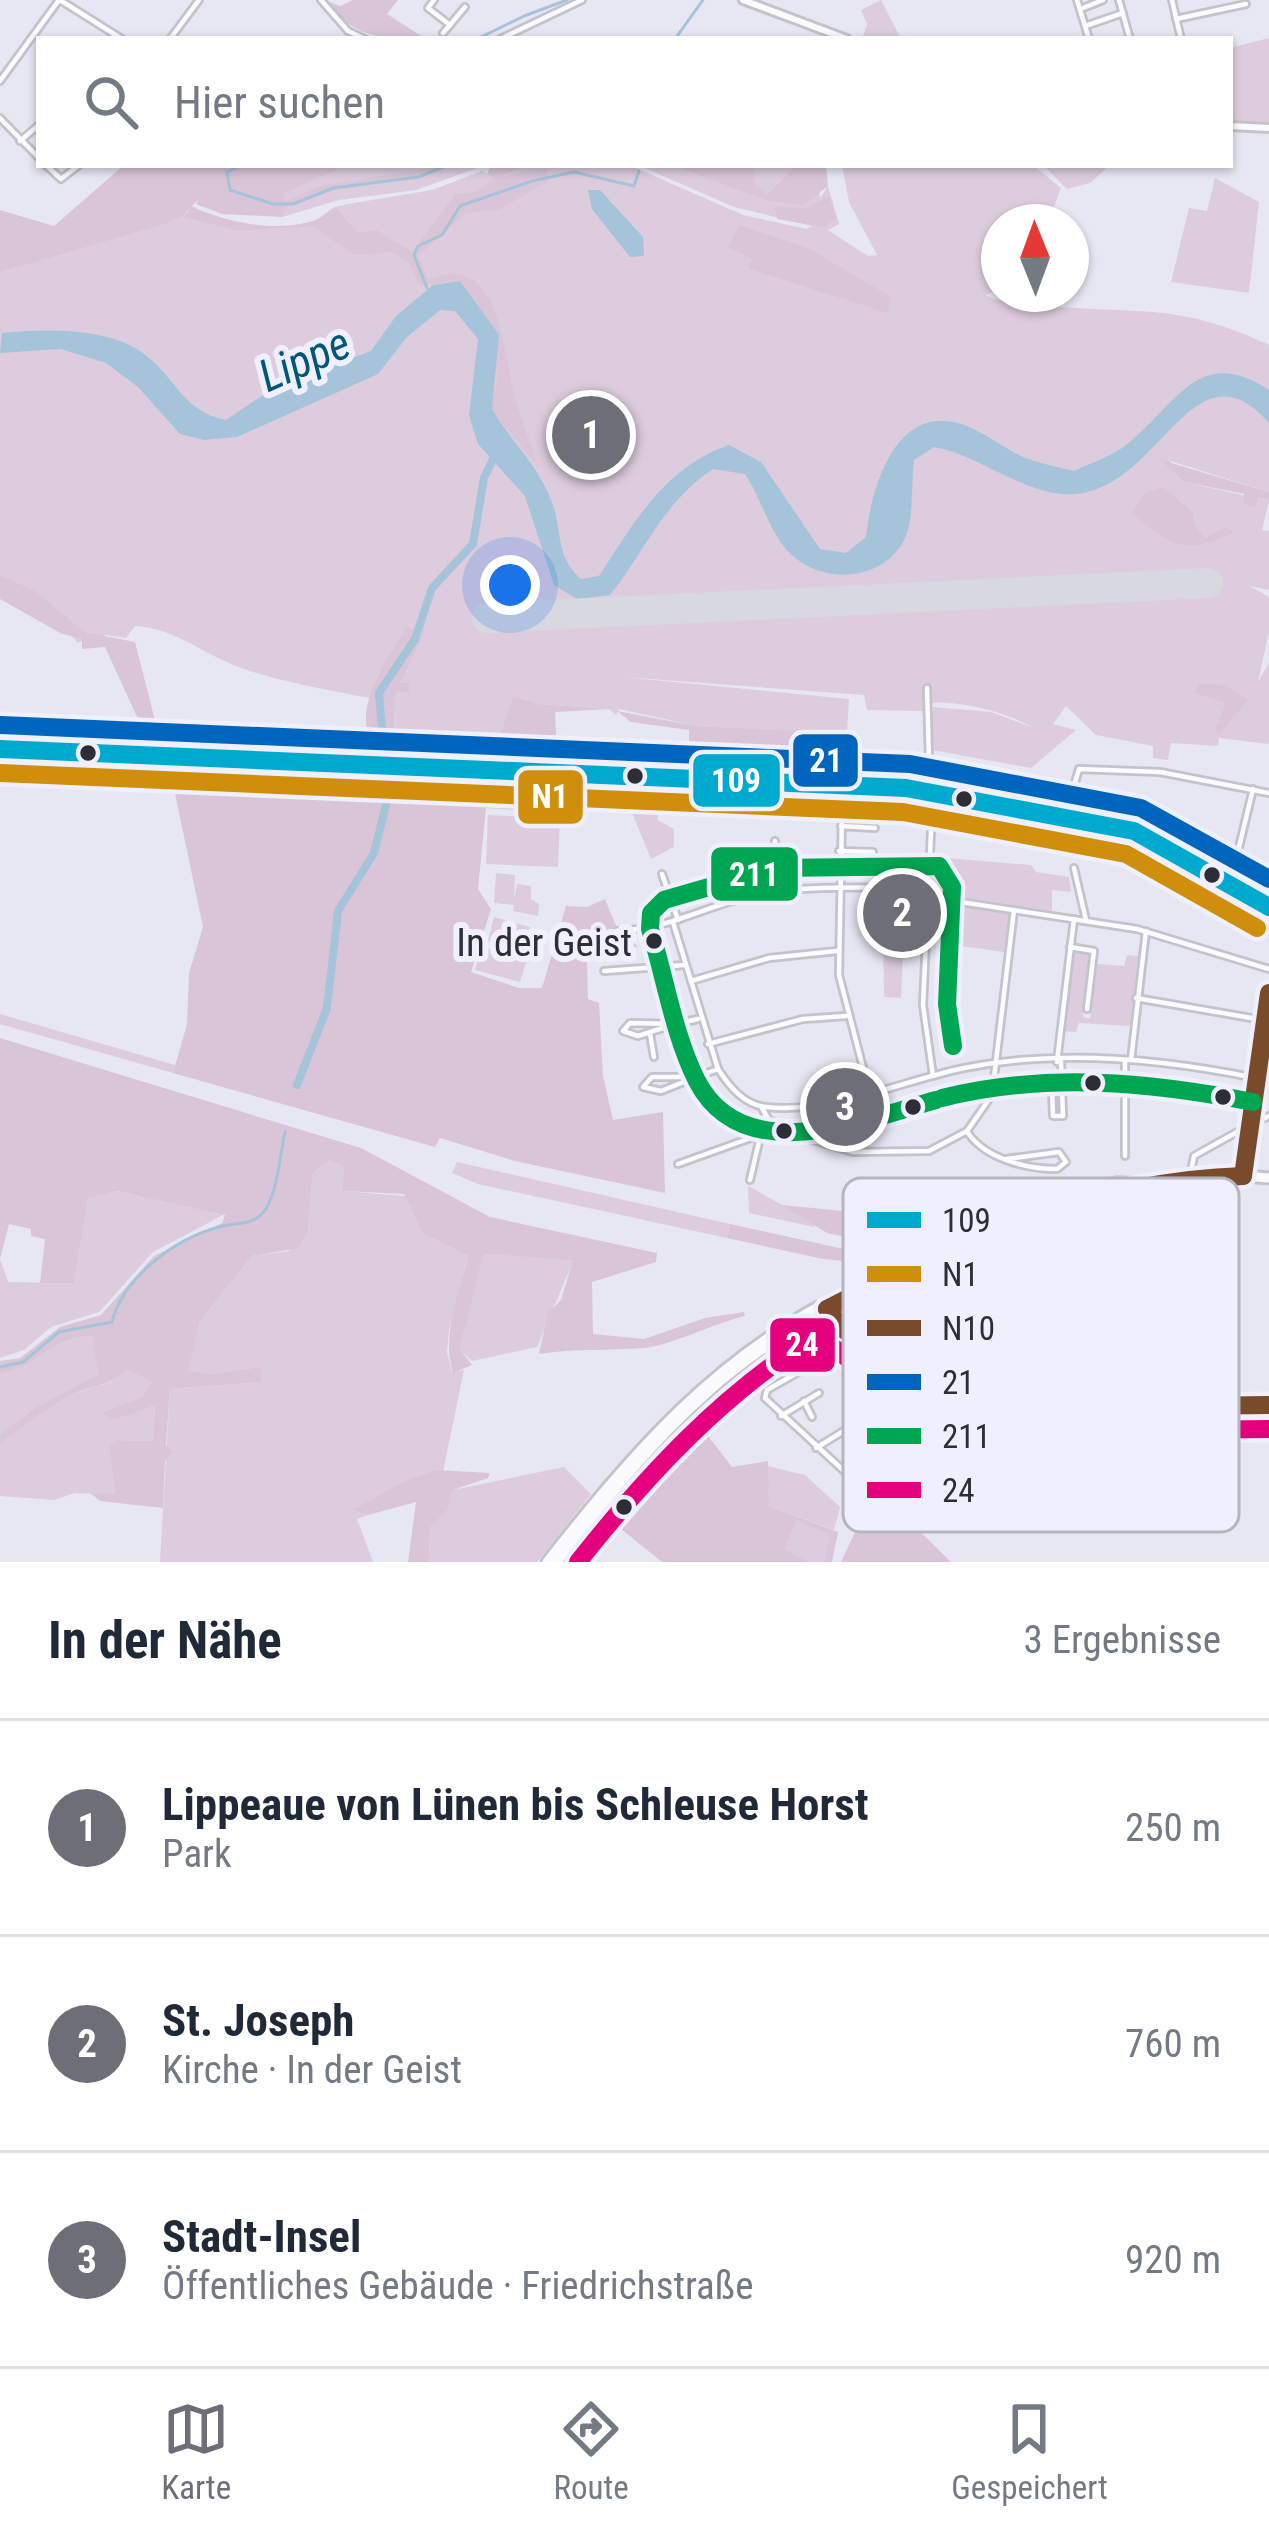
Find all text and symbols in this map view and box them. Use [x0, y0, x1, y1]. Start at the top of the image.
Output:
search box [36, 36, 1233, 168]
icon: search [78, 69, 144, 135]
text: Hier suchen [174, 76, 385, 129]
north arrow [981, 204, 1089, 312]
water label: Lippe [250, 316, 358, 403]
pin: 1 [552, 390, 630, 480]
your location [480, 555, 540, 615]
line badge: 21 [791, 732, 860, 789]
text: 21 [809, 741, 843, 780]
unlabelled marker [77, 742, 99, 764]
line badge: 109 [691, 752, 782, 809]
text: 109 [711, 761, 761, 800]
unlabelled marker [624, 765, 646, 787]
line badge: N1 [516, 768, 585, 826]
text: N1 [532, 777, 568, 816]
unlabelled marker [953, 788, 975, 810]
line badge: 211 [709, 845, 800, 903]
text: 211 [729, 855, 779, 894]
unlabelled marker [1201, 864, 1223, 886]
pin: 2 [863, 868, 941, 958]
place label: In der Geist [456, 920, 632, 966]
marker: In der Geist [643, 930, 665, 952]
pin: 3 [806, 1062, 884, 1152]
unlabelled marker [1082, 1072, 1104, 1094]
unlabelled marker [1212, 1086, 1234, 1108]
unlabelled marker [902, 1096, 924, 1118]
unlabelled marker [773, 1120, 795, 1142]
legend [843, 1178, 1239, 1532]
text: 109 [942, 1201, 991, 1240]
text: N1 [942, 1255, 979, 1294]
text: N10 [942, 1309, 995, 1348]
line badge: 24 [768, 1316, 837, 1374]
text: 24 [785, 1325, 819, 1364]
text: 21 [942, 1363, 975, 1402]
text: 211 [942, 1417, 991, 1456]
text: 24 [942, 1471, 975, 1510]
unlabelled marker [613, 1496, 635, 1518]
text: In der Nähe [48, 1611, 282, 1670]
text: 3 Ergebnisse [1023, 1617, 1221, 1663]
text: Lippeaue von Lünen bis Schleuse Horst [162, 1778, 869, 1831]
text: 1 [77, 1805, 97, 1851]
text: 250 m [1125, 1805, 1221, 1851]
text: Park [162, 1831, 232, 1877]
text: St. Joseph [162, 1994, 354, 2047]
text: 2 [77, 2021, 97, 2067]
text: 760 m [1125, 2021, 1221, 2067]
text: Kirche · In der Geist [162, 2047, 462, 2093]
text: Stadt-Insel [162, 2210, 361, 2263]
text: 3 [77, 2237, 97, 2283]
text: 920 m [1125, 2237, 1221, 2283]
text: Öffentliches Gebäude · Friedrichstraße [162, 2263, 753, 2309]
tab: Karte [161, 2396, 231, 2507]
tab: Route [554, 2396, 629, 2507]
tab: Gespeichert [951, 2396, 1108, 2507]

